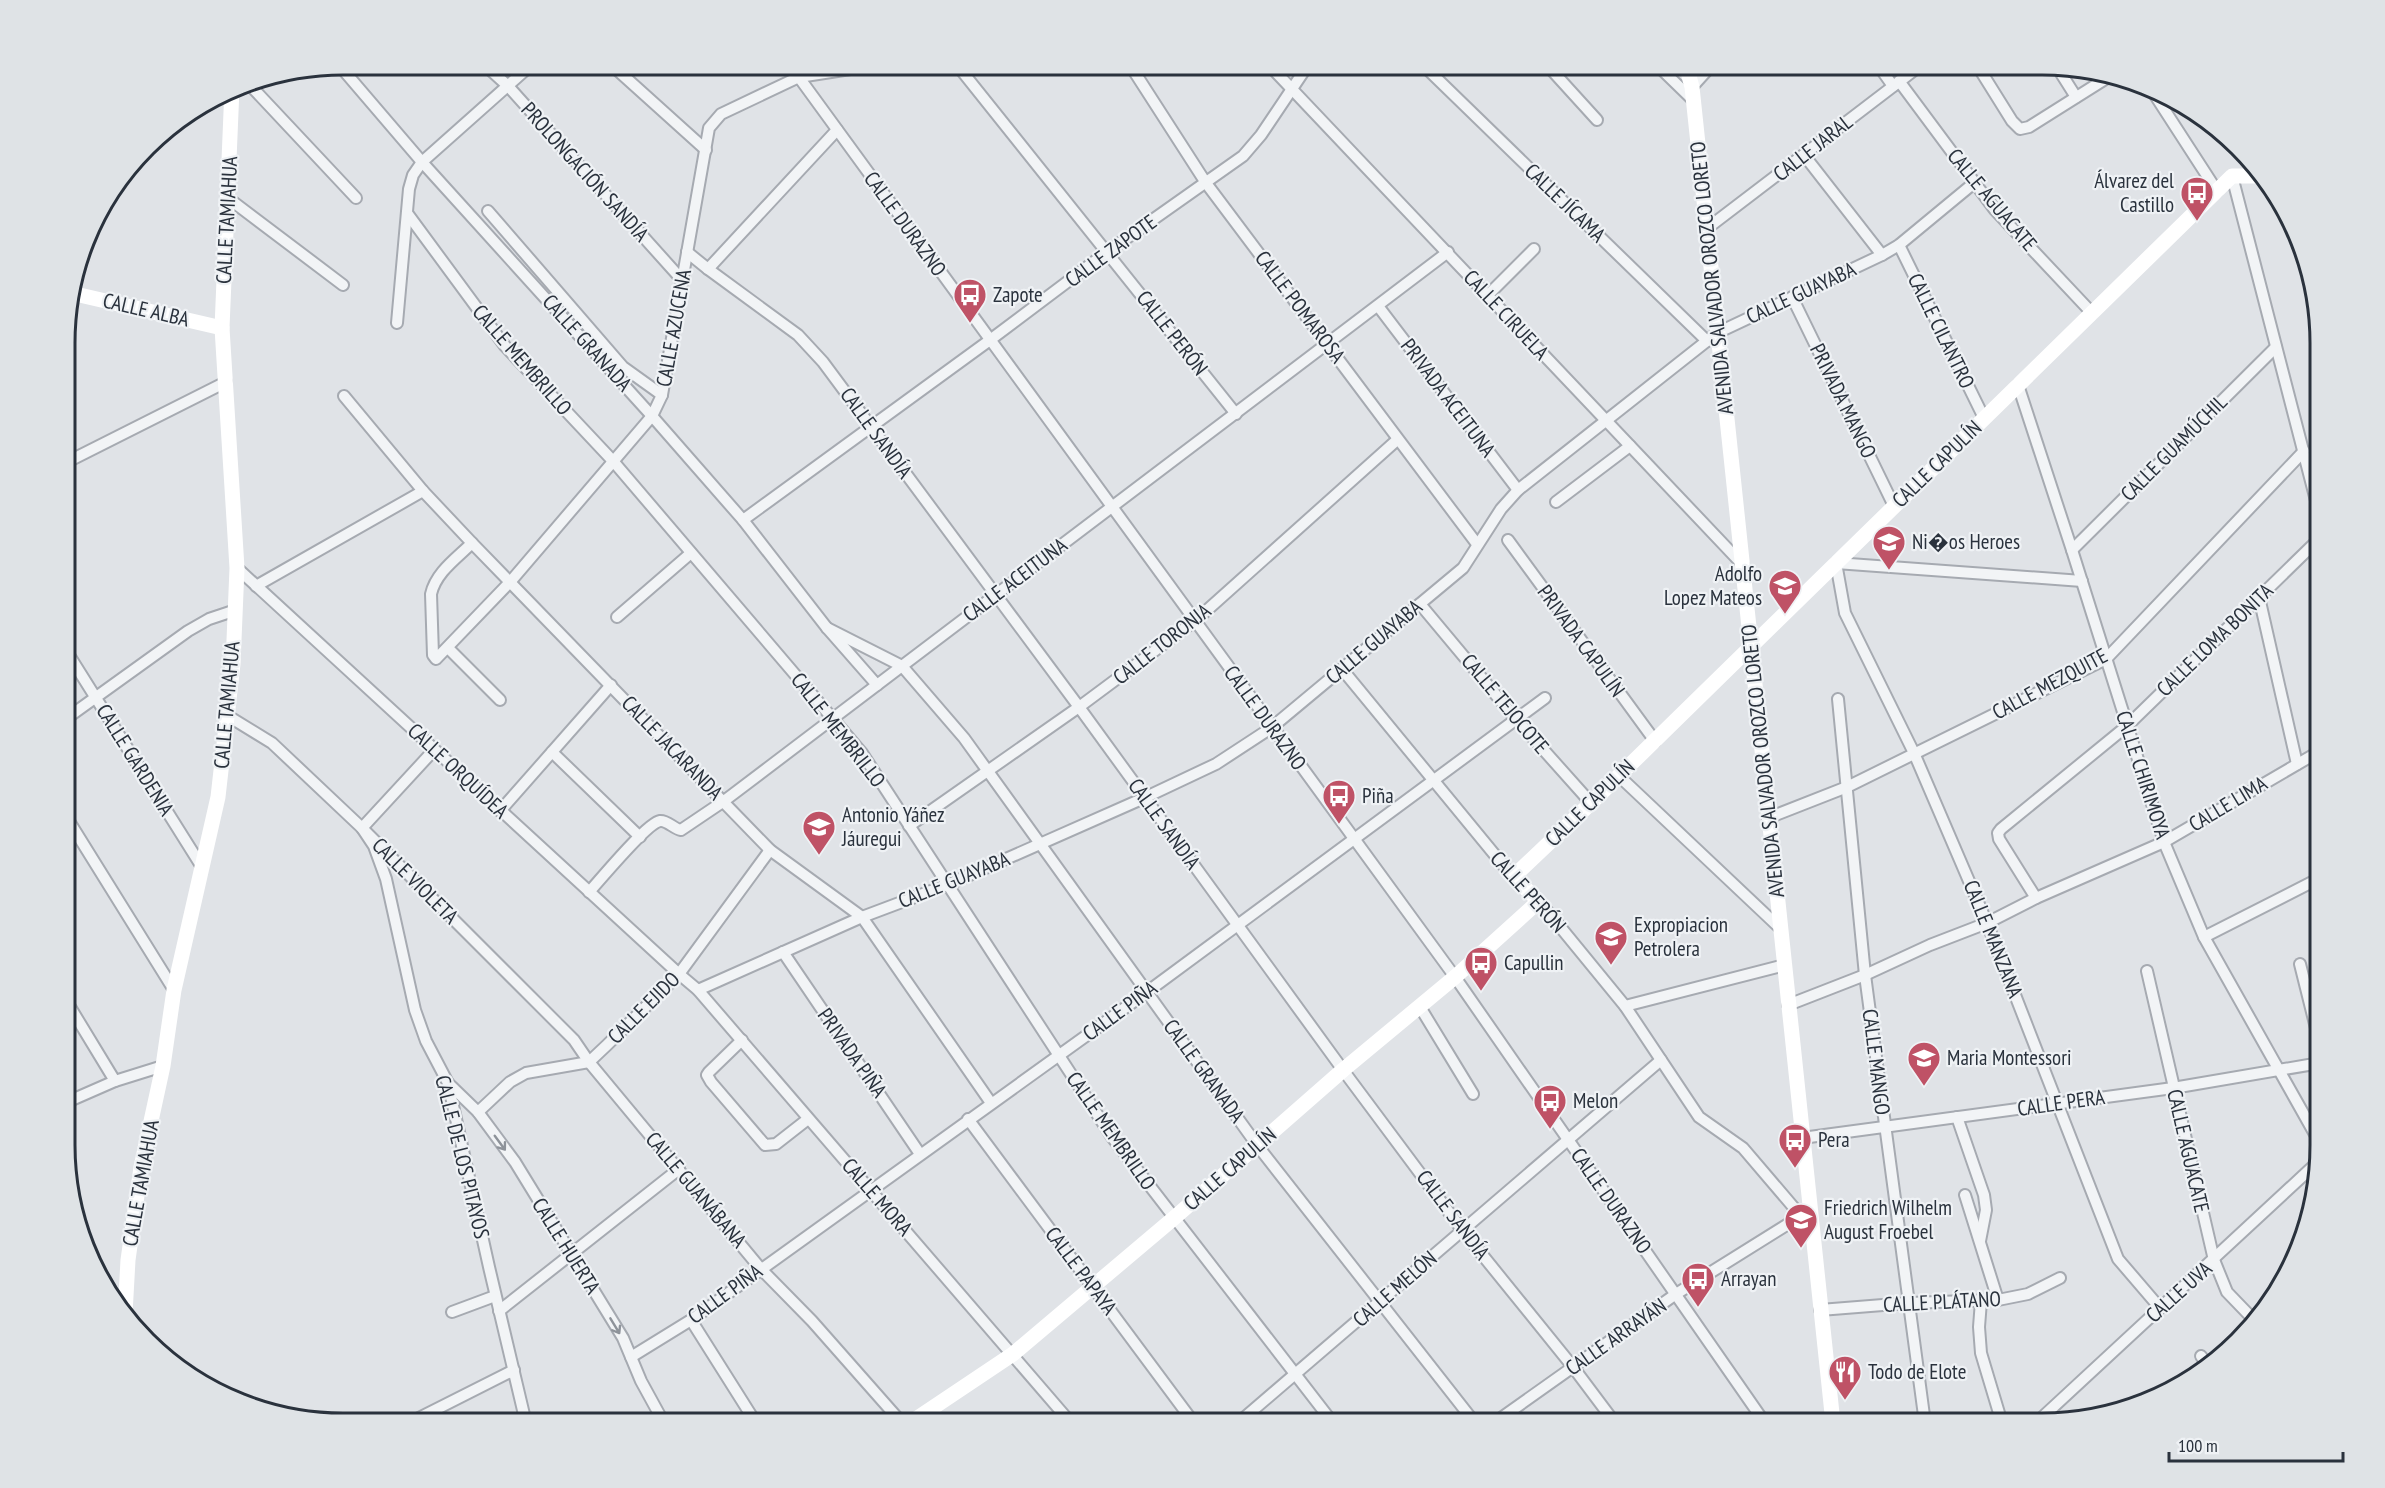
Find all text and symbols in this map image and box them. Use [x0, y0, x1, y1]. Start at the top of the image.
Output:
street label: PROLONGACIÓN SANDÍA [516, 96, 655, 247]
street label: CALLE JARAL [1768, 108, 1858, 187]
street label: AVENIDA SALVADOR OROZCO LORETO [1684, 140, 1739, 416]
street label: CALLE AGUACATE [1942, 143, 2043, 257]
street label: CALLE TAMIAHUA [210, 155, 243, 285]
street label: CALLE JÍCAMA [1519, 157, 1612, 248]
street label: CALLE DURAZNO [858, 166, 953, 281]
place label: Álvarez del Castillo [2094, 167, 2174, 218]
bus stop icon: Álvarez del Castillo [2179, 175, 2215, 222]
street label: CALLE ZAPOTE [1060, 208, 1162, 293]
street label: CALLE POMAROSA [1249, 245, 1352, 368]
street label: CALLE GUAYABA [1742, 255, 1860, 330]
street label: CALLE CIRUELA [1458, 264, 1555, 365]
street label: CALLE AZUCENA [650, 267, 697, 389]
street label: CALLE CILANTRO [1902, 269, 1981, 393]
bus stop icon: Zapote [952, 277, 988, 324]
place label: Zapote [993, 281, 1043, 308]
street label: CALLE PERÓN [1131, 285, 1214, 381]
street label: CALLE ALBA [100, 286, 192, 333]
street label: CALLE GRANADA [537, 288, 638, 397]
street label: CALLE MEMBRILLO [467, 299, 578, 421]
street label: PRIVADA ACEITUNA [1395, 333, 1502, 462]
street label: PRIVADA MANGO [1804, 339, 1883, 462]
street label: CALLE SANDÍA [834, 382, 919, 484]
street label: CALLE GUAMÚCHIL [2115, 388, 2233, 507]
street label: CALLE CAPULÍN [1886, 414, 1987, 513]
school or university icon: Ni�os Heroes [1871, 524, 1907, 571]
place label: Ni�os Heroes [1912, 528, 2020, 555]
street label: CALLE ACEITUNA [957, 531, 1072, 628]
place label: Adolfo Lopez Mateos [1664, 560, 1762, 611]
school or university icon: Adolfo Lopez Mateos [1767, 568, 1803, 615]
street label: CALLE LOMA BONITA [2151, 577, 2279, 702]
street label: PRIVADA CAPULÍN [1532, 579, 1631, 702]
street label: CALLE GUAYABA [1320, 593, 1428, 690]
street label: CALLE TORONJA [1107, 597, 1216, 690]
street label: AVENIDA SALVADOR OROZCO LORETO [1735, 623, 1790, 899]
street label: CALLE TAMIAHUA [207, 640, 246, 770]
street label: CALLE MEZQUITE [1987, 642, 2112, 725]
street label: CALLE TEJOCOTE [1456, 648, 1555, 759]
street label: CALLE DURAZNO [1218, 660, 1313, 775]
street label: CALLE MEMBRILLO [785, 667, 892, 792]
street label: CALLE JACARANDA [616, 690, 729, 806]
street label: CALLE GARDENIA [90, 699, 180, 821]
street label: CALLE CHIRIMOYA [2110, 707, 2177, 842]
street label: CALLE ORQUÍDEA [402, 717, 514, 824]
street label: CALLE CAPULÍN [1539, 753, 1640, 852]
street label: CALLE LIMA [2184, 770, 2272, 838]
street label: CALLE SANDÍA [1122, 773, 1207, 875]
bus stop icon: Piña [1321, 778, 1357, 825]
place label: Piña [1362, 782, 1394, 809]
place label: Antonio Yáñez Jáuregui [841, 801, 945, 852]
school or university icon: Antonio Yáñez Jáuregui [801, 809, 837, 856]
street label: CALLE VIOLETA [366, 832, 464, 930]
street label: CALLE GUAYABA [894, 845, 1014, 914]
street label: CALLE PERÓN [1485, 845, 1572, 938]
street label: CALLE MANZANA [1958, 876, 2029, 1002]
place label: Expropiacion Petrolera [1634, 911, 1728, 962]
school or university icon: Expropiacion Petrolera [1593, 919, 1629, 966]
bus stop icon: Capullin [1463, 945, 1499, 992]
place label: Capullin [1504, 949, 1564, 976]
street label: CALLE EJIDO [602, 966, 686, 1050]
street label: CALLE PIÑA [1077, 975, 1162, 1047]
street label: PRIVADA PIÑA [812, 1003, 893, 1103]
street label: CALLE MANGO [1857, 1007, 1896, 1116]
street label: CALLE GRANADA [1158, 1014, 1251, 1128]
school or university icon: Maria Montessori [1906, 1040, 1942, 1087]
place label: Maria Montessori [1947, 1044, 2071, 1071]
street label: CALLE MEMBRILLO [1061, 1066, 1162, 1195]
street label: CALLE DE LOS PITAYOS [429, 1072, 496, 1241]
bus stop icon: Melon [1532, 1083, 1568, 1130]
street label: CALLE PERA [2016, 1083, 2106, 1122]
place label: Melon [1573, 1087, 1618, 1114]
street label: CALLE AGUACATE [2161, 1087, 2216, 1215]
street label: CALLE TAMIAHUA [116, 1118, 165, 1248]
street label: CALLE CAPULÍN [1178, 1121, 1282, 1216]
bus stop icon: Pera [1777, 1122, 1813, 1169]
street label: CALLE GUANÁBANA [640, 1126, 753, 1253]
place label: Pera [1818, 1126, 1850, 1153]
one-way arrow [494, 1134, 507, 1150]
street label: CALLE DURAZNO [1565, 1143, 1658, 1259]
street label: CALLE MORA [836, 1152, 919, 1241]
street label: CALLE SANDÍA [1411, 1164, 1496, 1265]
street label: CALLE HUERTA [526, 1193, 607, 1299]
place label: Friedrich Wilhelm August Froebel [1824, 1194, 1952, 1245]
school or university icon: Friedrich Wilhelm August Froebel [1783, 1202, 1819, 1249]
street label: CALLE PAPAYA [1039, 1221, 1123, 1320]
street label: CALLE MELÓN [1347, 1245, 1442, 1332]
street label: CALLE UVA [2140, 1255, 2217, 1328]
street label: CALLE PIÑA [682, 1258, 767, 1330]
bus stop icon: Arrayan [1680, 1261, 1716, 1308]
place label: Arrayan [1721, 1265, 1776, 1292]
street label: CALLE PLÁTANO [1882, 1285, 2002, 1318]
street label: CALLE ARRAYÁN [1560, 1292, 1671, 1381]
one-way arrow [610, 1317, 622, 1334]
restaurant icon: Todo de Elote [1827, 1354, 1863, 1401]
place label: Todo de Elote [1868, 1358, 1966, 1385]
scale bar [2169, 1425, 2343, 1463]
text: 100 m [2178, 1434, 2218, 1457]

